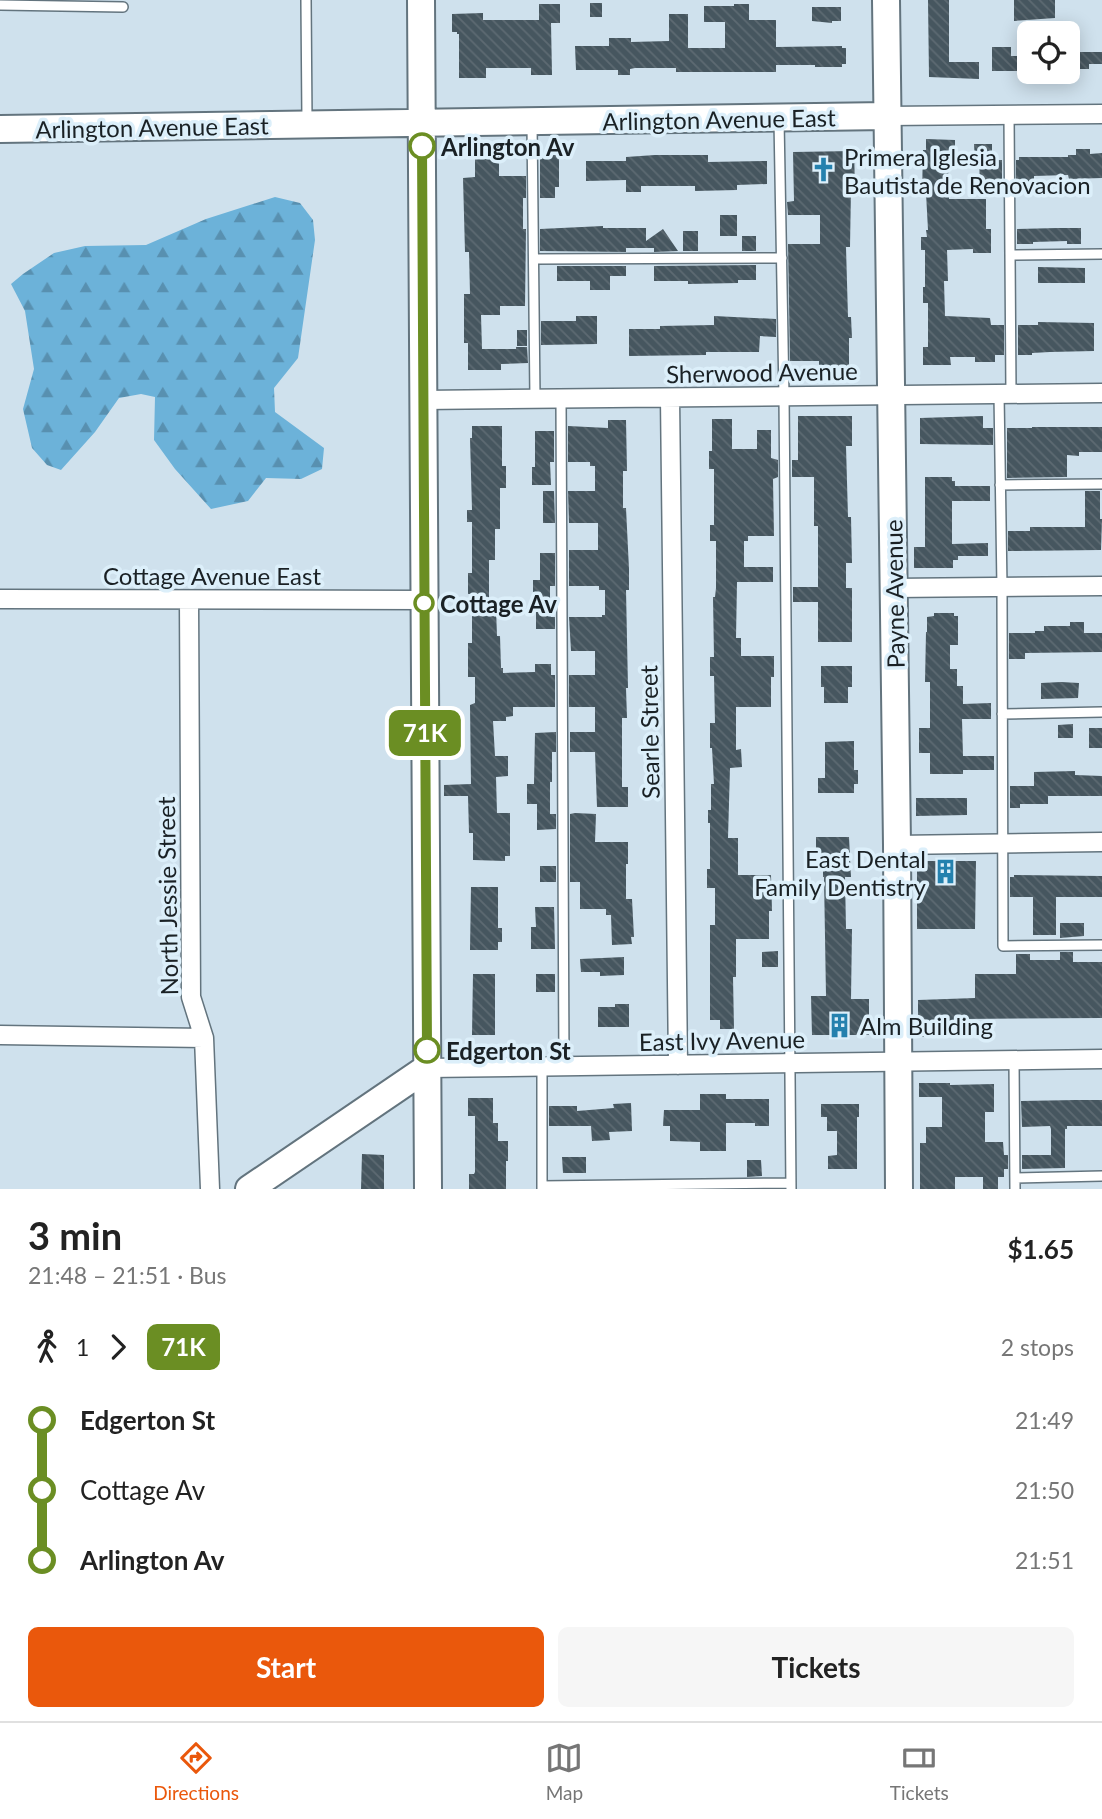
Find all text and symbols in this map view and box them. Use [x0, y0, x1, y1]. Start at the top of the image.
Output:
map controls [1017, 21, 1080, 84]
button: locate [1017, 21, 1080, 84]
street label: Arlington Avenue East [602, 102, 836, 136]
street label: Arlington Avenue East [35, 110, 269, 144]
place label: Arlington Av [440, 132, 575, 161]
marker: Arlington Av [409, 133, 435, 159]
place label: Primera Iglesia Bautista de Renovacion [844, 142, 1091, 199]
church icon: Primera Iglesia Bautista de Renovacion [810, 156, 838, 184]
street label: Sherwood Avenue [666, 356, 858, 388]
street label: Payne Avenue [878, 519, 910, 669]
street label: Cottage Avenue East [103, 561, 321, 590]
place label: Cottage Av [440, 589, 557, 618]
marker: Cottage Av [414, 593, 434, 613]
street label: Searle Street [633, 664, 665, 799]
line badge: 71K [385, 710, 465, 756]
text: 71K [403, 718, 447, 747]
street label: North Jessie Street [151, 796, 183, 996]
place label: East Dental Family Dentistry [754, 844, 927, 901]
building icon: East Dental Family Dentistry [932, 858, 960, 886]
building icon: Alm Building [826, 1011, 854, 1039]
place label: Alm Building [860, 1011, 993, 1040]
street label: East Ivy Avenue [639, 1024, 805, 1056]
place label: Edgerton St [446, 1036, 571, 1065]
marker: Edgerton St [414, 1037, 440, 1063]
text: 3 min [28, 1212, 122, 1258]
text: $1.65 [1008, 1233, 1074, 1265]
text: 21:48 – 21:51 · Bus [28, 1261, 227, 1289]
icon: walk [28, 1328, 66, 1366]
icon: forward [99, 1328, 137, 1366]
text: 71K [161, 1332, 206, 1361]
text: 1 [76, 1333, 89, 1361]
text: 2 stops [1001, 1333, 1074, 1361]
text: Edgerton St [80, 1404, 215, 1436]
text: 21:49 [1015, 1406, 1074, 1434]
text: Cottage Av [80, 1474, 205, 1506]
text: 21:50 [1015, 1476, 1074, 1504]
text: Arlington Av [80, 1544, 225, 1576]
text: 21:51 [1015, 1546, 1074, 1574]
button: Start [28, 1627, 544, 1707]
button: Tickets [558, 1627, 1074, 1707]
tab: Directions [153, 1739, 239, 1804]
tab: Map [545, 1739, 583, 1804]
tab: Tickets [890, 1739, 949, 1804]

